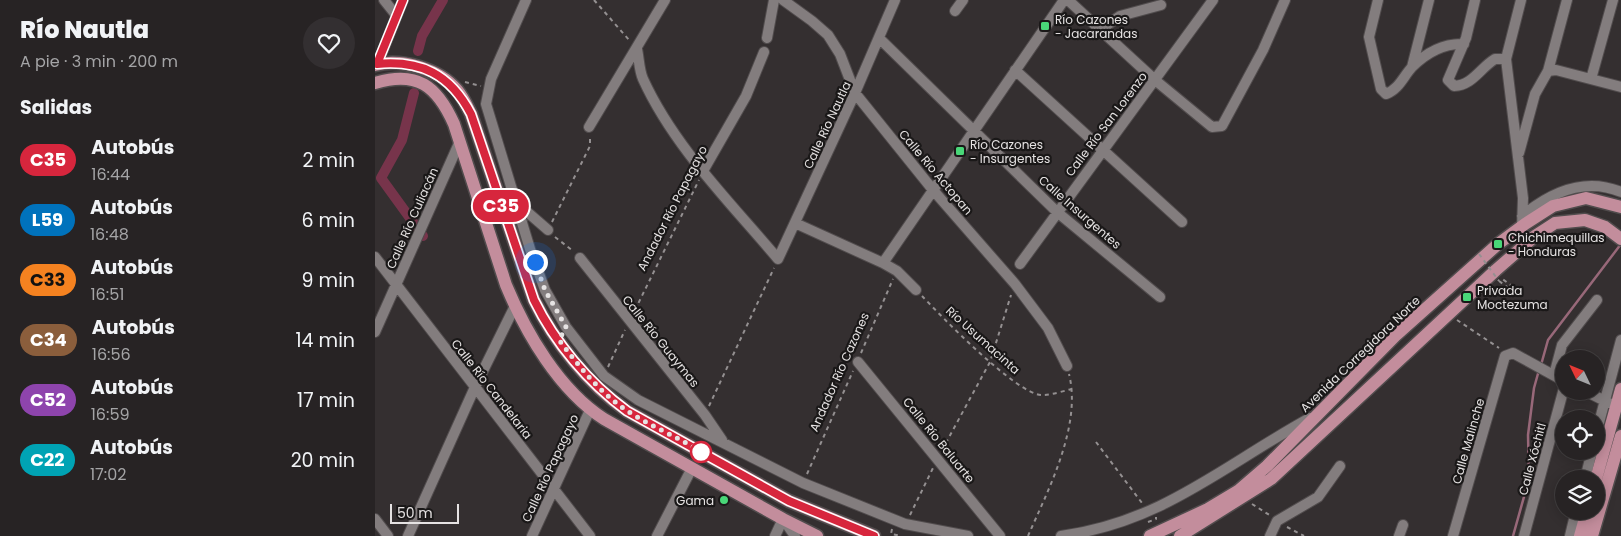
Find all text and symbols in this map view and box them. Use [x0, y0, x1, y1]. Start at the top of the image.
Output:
place label: Río Cazones - Jacarandas [1055, 11, 1137, 42]
text: Río Nautla [20, 13, 149, 46]
button: heart [303, 17, 355, 69]
marker: Río Cazones - Jacarandas [1039, 20, 1051, 32]
text: A pie · 3 min · 200 m [20, 50, 178, 73]
street label: Calle Río San Lorenzo [1061, 68, 1151, 180]
street label: Calle Río Nautla [799, 78, 855, 172]
text: Salidas [20, 94, 92, 121]
street label: Calle Río Actopan [895, 126, 977, 218]
text: Autobús [91, 134, 174, 161]
place label: Río Cazones - Insurgentes [970, 136, 1050, 167]
street label: Andador Río Papagayo [633, 142, 711, 274]
marker: Río Cazones - Insurgentes [954, 145, 966, 157]
text: C35 [30, 147, 66, 172]
text: 2 min [303, 147, 355, 174]
text: 16:44 [91, 163, 130, 186]
street label: Calle Río Culiacán [382, 165, 442, 271]
street label: Calle Insurgentes [1035, 171, 1125, 253]
line badge: C35 [472, 190, 530, 222]
text: C35 [483, 193, 519, 218]
text: Autobús [90, 194, 173, 221]
text: L59 [32, 207, 63, 232]
text: 6 min [301, 207, 355, 234]
text: 16:48 [90, 223, 129, 246]
place label: Chichimequillas - Honduras [1508, 229, 1605, 260]
marker: Chichimequillas - Honduras [1492, 238, 1504, 250]
your location [523, 250, 548, 275]
text: Autobús [91, 254, 173, 281]
text: C33 [30, 267, 66, 292]
text: 9 min [302, 267, 355, 294]
place label: Privada Moctezuma [1477, 282, 1548, 313]
text: 16:51 [91, 283, 124, 306]
street label: Calle Río Guaymas [619, 291, 703, 391]
marker: Privada Moctezuma [1461, 291, 1473, 303]
street label: Avenida Corregidora Norte [1296, 292, 1424, 416]
street label: Río Usumacinta [942, 302, 1024, 378]
street label: Andador Río Cazones [805, 310, 873, 434]
text: Autobús [92, 314, 175, 341]
text: C34 [30, 327, 67, 352]
text: 14 min [295, 327, 355, 354]
street label: Calle Río Candelaria [448, 336, 536, 442]
text: 16:56 [92, 343, 131, 366]
north arrow [1555, 350, 1605, 400]
map controls [1555, 350, 1605, 520]
text: Autobús [91, 374, 174, 401]
text: C52 [30, 387, 66, 412]
text: 17 min [297, 387, 355, 414]
street label: Calle Río Baluarte [899, 394, 979, 486]
street label: Calle Malinche [1448, 396, 1488, 486]
text: 16:59 [91, 403, 130, 426]
button: locate [1555, 410, 1605, 460]
street label: Calle Río Papagayo [518, 411, 583, 525]
street label: Calle Xóchitl [1514, 421, 1550, 497]
text: Autobús [90, 434, 173, 461]
unlabelled marker [690, 441, 712, 463]
text: C22 [30, 447, 65, 472]
text: 20 min [291, 447, 355, 474]
text: 17:02 [90, 463, 127, 486]
button: layers [1555, 470, 1605, 520]
place label: Gama [676, 492, 714, 509]
marker: Gama [718, 494, 730, 506]
scale bar [390, 501, 459, 524]
text: 50 m [397, 503, 433, 523]

